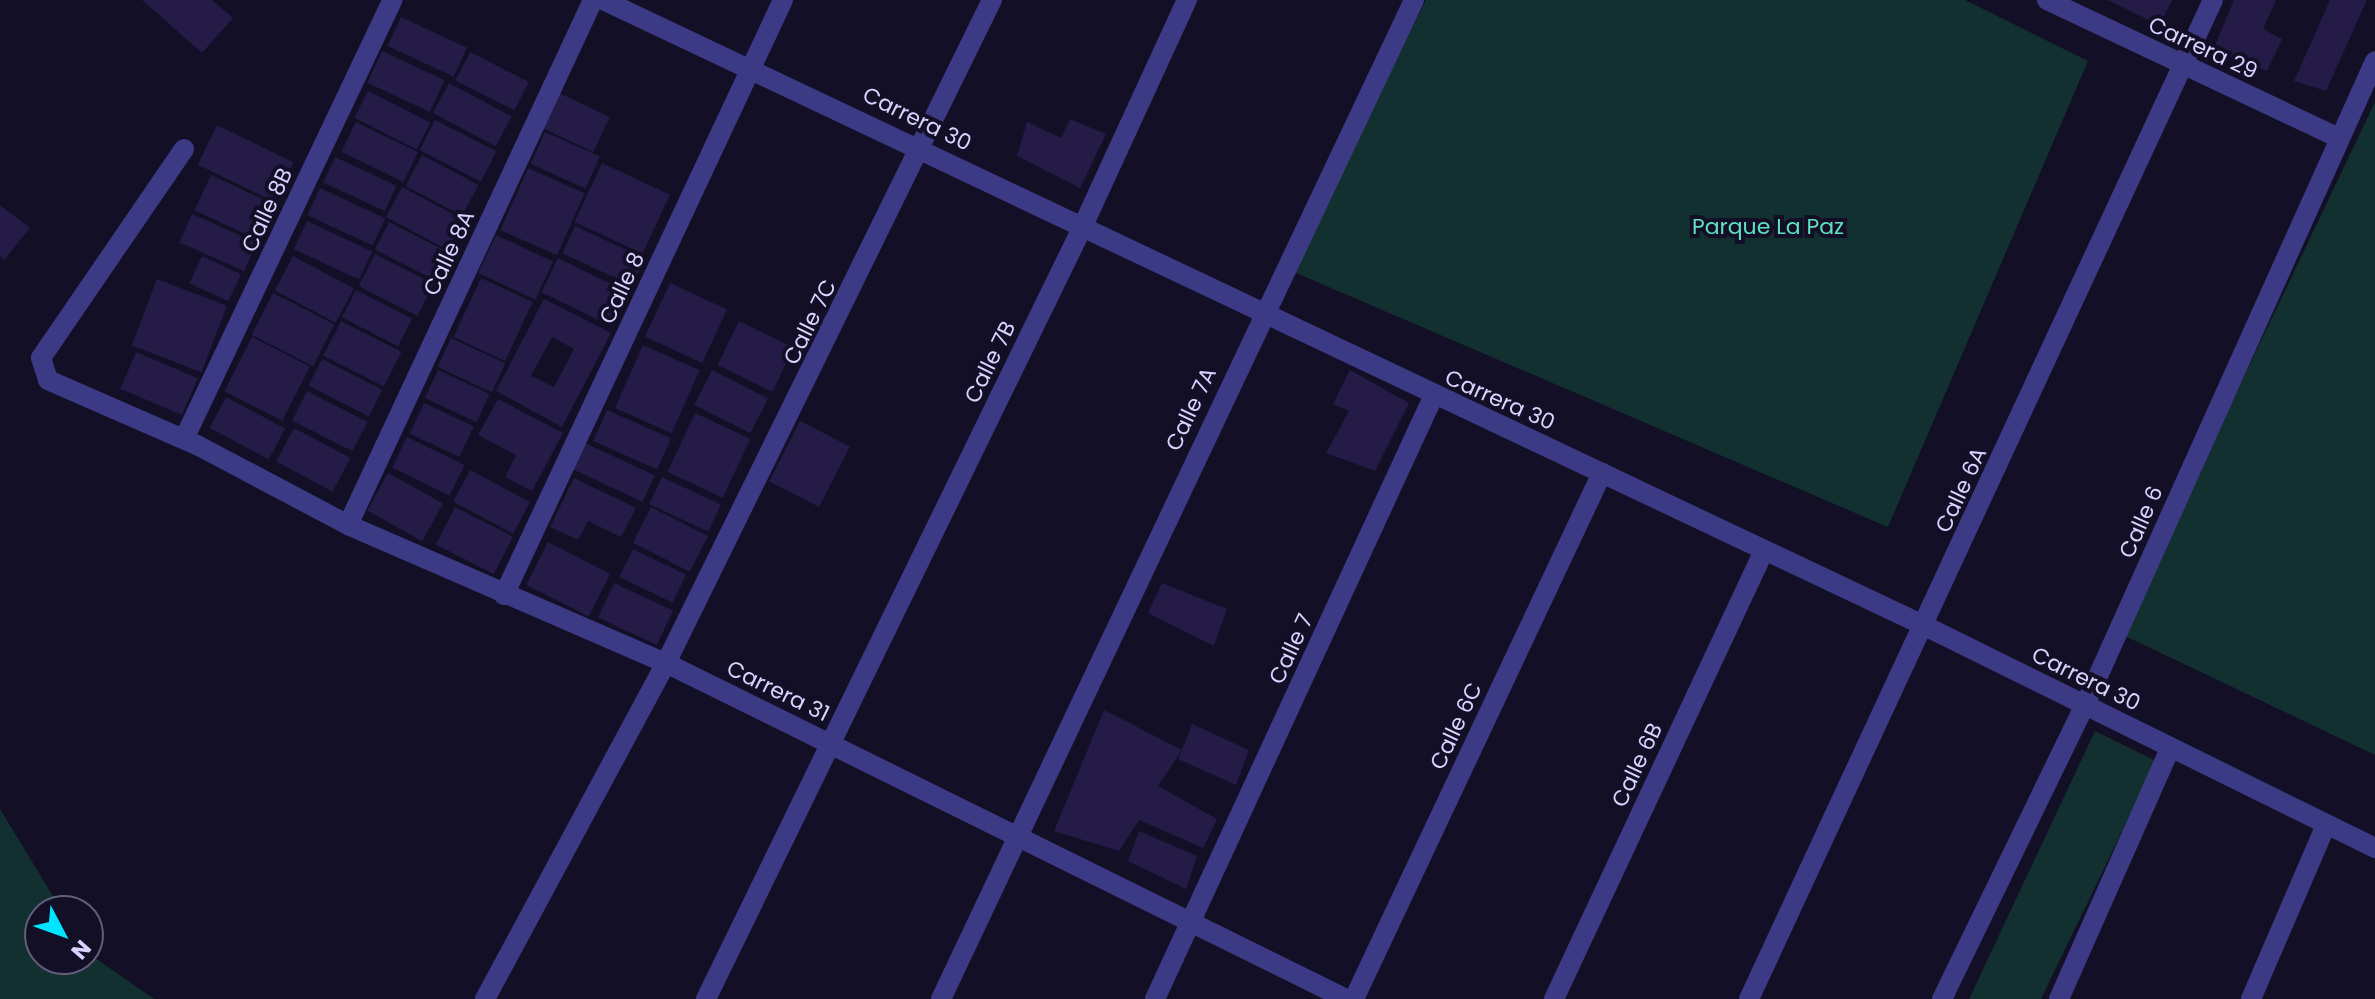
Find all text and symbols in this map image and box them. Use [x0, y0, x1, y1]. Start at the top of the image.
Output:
street label: Carrera 29 [2144, 11, 2262, 85]
street label: Carrera 30 [858, 81, 976, 157]
street label: Calle 8B [236, 164, 298, 256]
street label: Calle 8A [418, 206, 480, 300]
park label: Parque La Paz [1692, 214, 1844, 240]
street label: Calle 8 [594, 248, 650, 328]
street label: Calle 7C [778, 275, 842, 369]
street label: Calle 7B [959, 317, 1021, 407]
street label: Calle 7A [1160, 363, 1222, 455]
street label: Carrera 30 [1441, 364, 1559, 436]
street label: Calle 6A [1930, 443, 1992, 537]
street label: Calle 6 [2113, 482, 2169, 562]
street label: Calle 7 [1263, 610, 1319, 688]
street label: Carrera 30 [2027, 641, 2145, 717]
street label: Carrera 31 [722, 655, 834, 727]
street label: Calle 6C [1424, 678, 1488, 774]
street label: Calle 6B [1606, 719, 1668, 811]
north arrow [24, 895, 104, 975]
text: N [64, 933, 98, 966]

